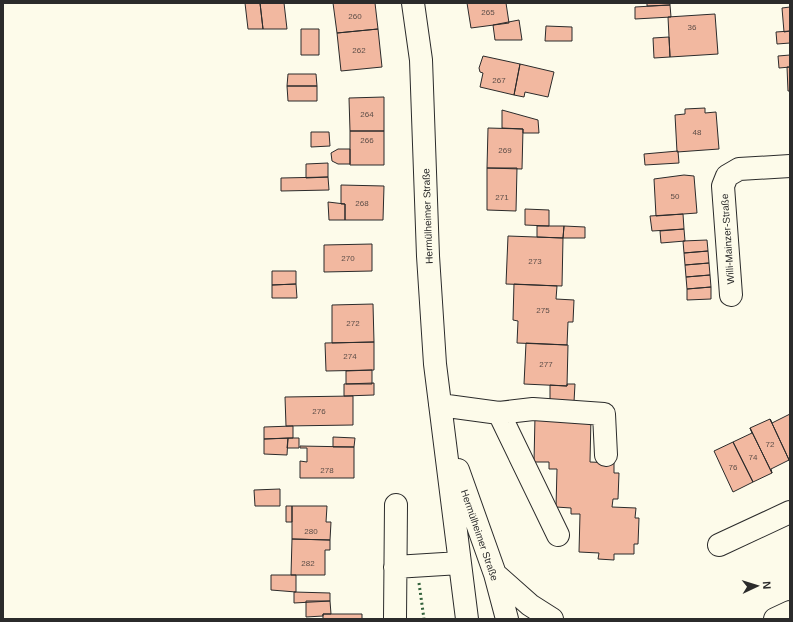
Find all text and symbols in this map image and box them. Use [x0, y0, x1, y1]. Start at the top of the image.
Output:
house number: 265 [481, 8, 495, 17]
house number: 260 [348, 12, 362, 21]
house number: 36 [688, 23, 697, 32]
house number: 262 [352, 46, 366, 55]
house number: 267 [492, 76, 506, 85]
house number: 264 [360, 110, 374, 119]
house number: 48 [693, 128, 702, 137]
house number: 266 [360, 136, 374, 145]
house number: 269 [498, 146, 512, 155]
street label: Hermülheimer Straße [420, 168, 435, 264]
house number: 50 [671, 192, 680, 201]
house number: 271 [495, 193, 509, 202]
street label: Willi-Mainzer-Straße [719, 193, 736, 285]
house number: 268 [355, 199, 369, 208]
house number: 270 [341, 254, 355, 263]
house number: 273 [528, 257, 542, 266]
house number: 275 [536, 306, 550, 315]
house number: 272 [346, 319, 360, 328]
house number: 274 [343, 352, 357, 361]
house number: 277 [539, 360, 553, 369]
house number: 276 [312, 407, 326, 416]
house number: 72 [766, 440, 775, 449]
house number: 74 [749, 453, 758, 462]
house number: 76 [729, 463, 738, 472]
house number: 278 [320, 466, 334, 475]
street label: Hermülheimer Straße [459, 488, 500, 583]
house number: 280 [304, 527, 318, 536]
house number: 282 [301, 559, 315, 568]
north arrow [737, 566, 777, 606]
text: N [761, 581, 773, 590]

